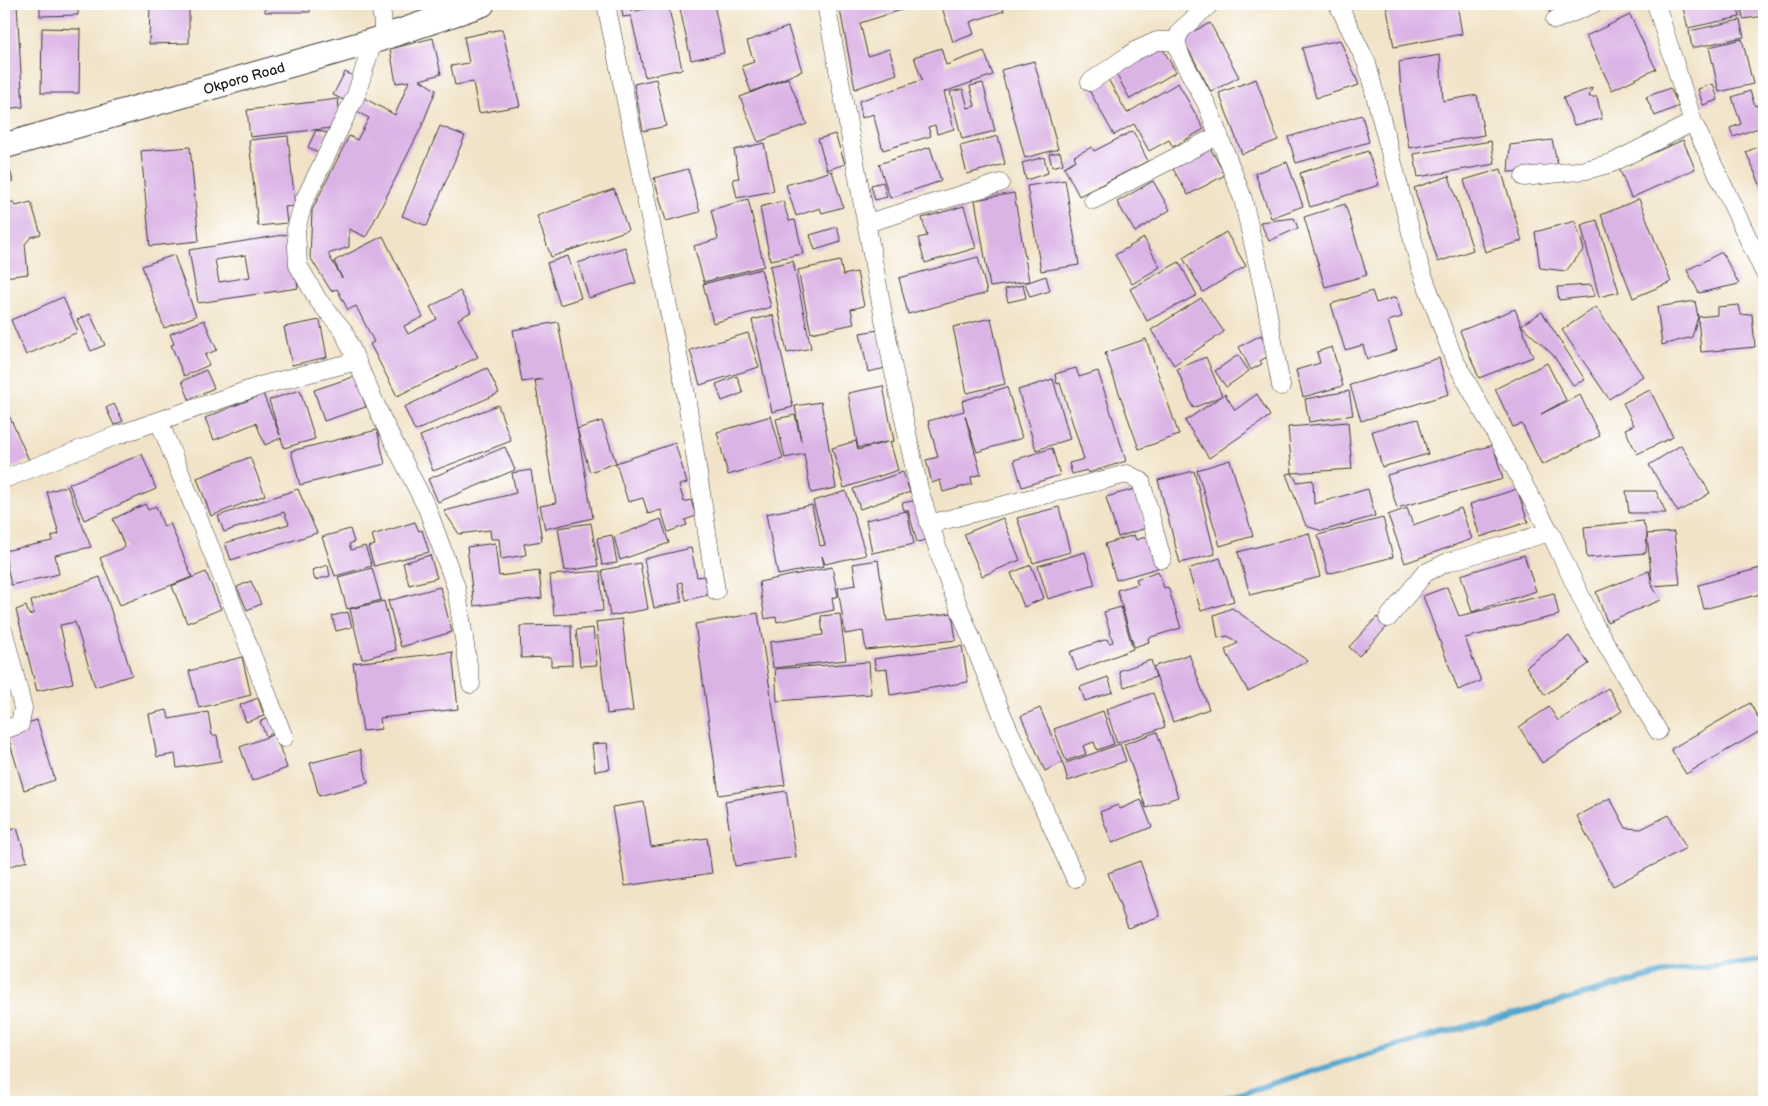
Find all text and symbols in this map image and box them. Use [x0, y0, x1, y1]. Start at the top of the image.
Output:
street label: Okporo Road [201, 59, 287, 98]

